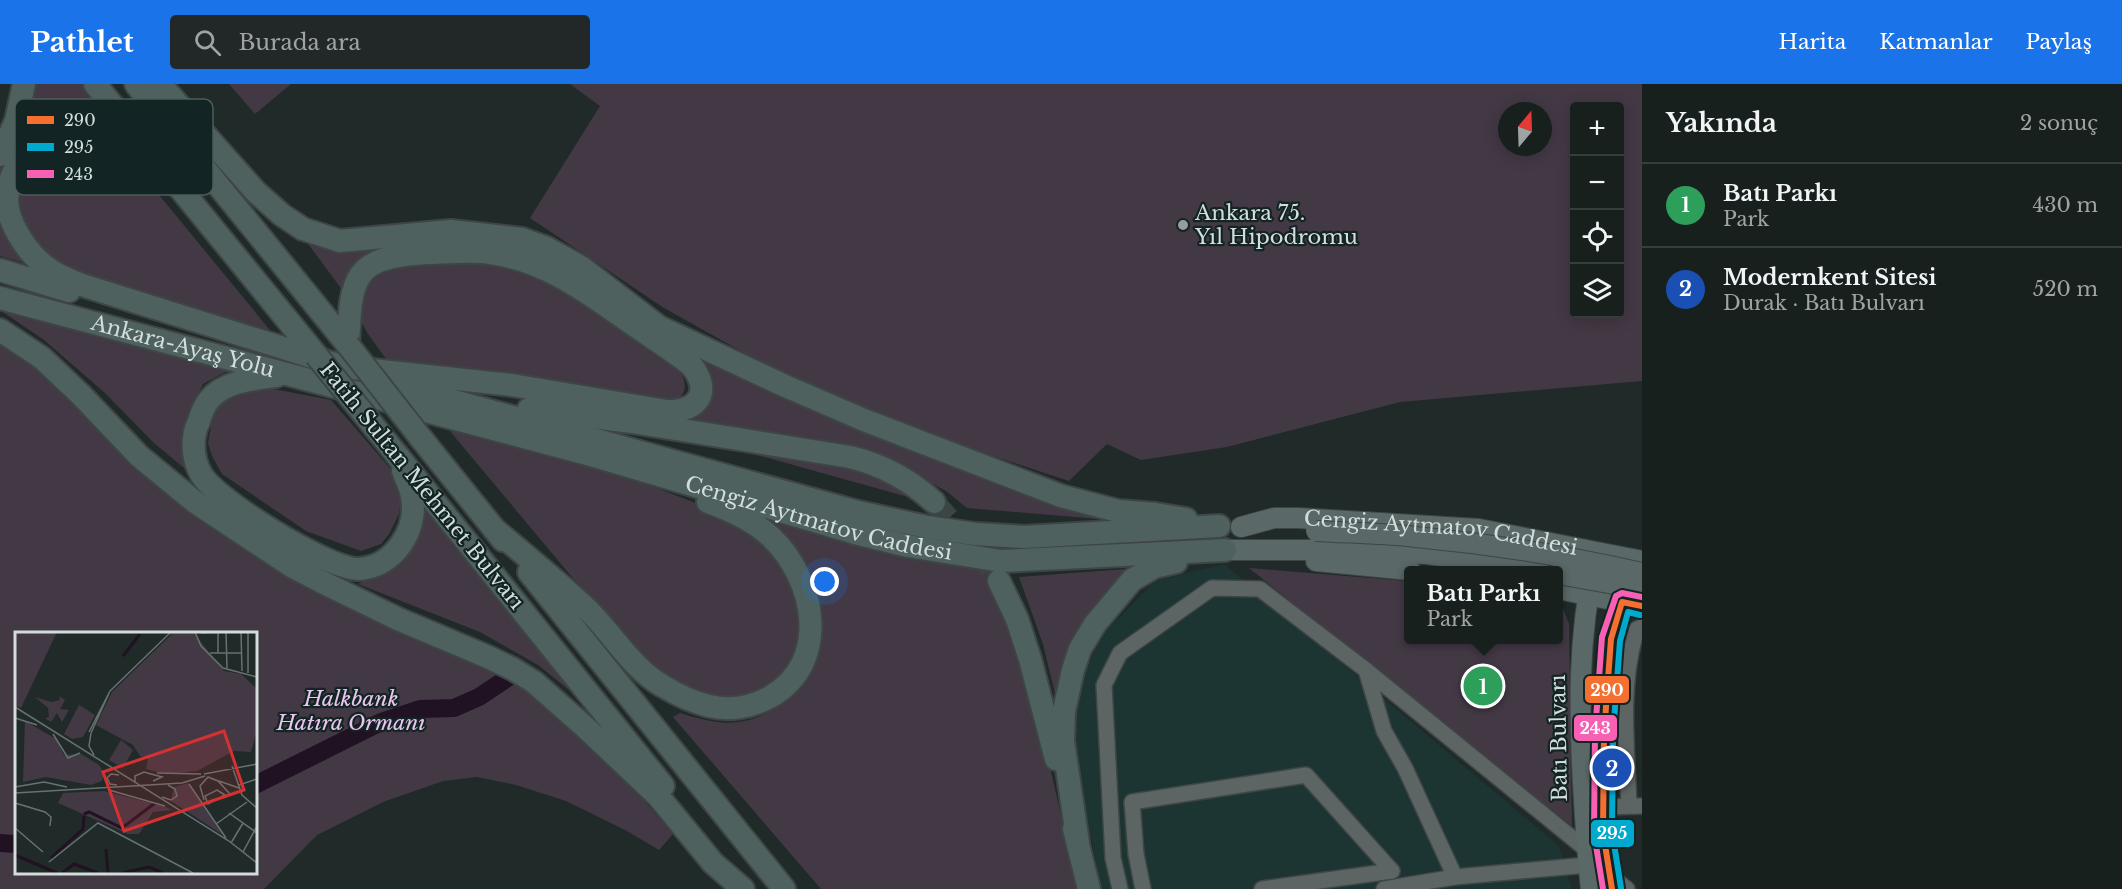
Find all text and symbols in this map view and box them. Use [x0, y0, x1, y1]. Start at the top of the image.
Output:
search box [170, 15, 590, 69]
text: Pathlet [30, 25, 134, 60]
icon: search [191, 26, 224, 59]
text: Burada ara [239, 29, 361, 56]
text: Harita [1779, 29, 1846, 55]
text: Katmanlar [1879, 29, 1992, 55]
text: Paylaş [2025, 29, 2092, 55]
legend [15, 99, 213, 195]
north arrow [1498, 102, 1552, 156]
map controls [1570, 102, 1624, 318]
button: + [1570, 102, 1624, 156]
text: Yakında [1666, 107, 1777, 139]
text: 290 [64, 110, 96, 130]
text: 2 sonuç [2020, 111, 2098, 135]
text: 295 [64, 137, 93, 157]
button: − [1570, 156, 1624, 210]
text: 243 [64, 164, 93, 184]
text: Batı Parkı [1723, 180, 1837, 207]
text: 1 [1681, 193, 1690, 217]
text: 430 m [2033, 193, 2098, 217]
place label: Ankara 75. Yıl Hipodromu [1194, 200, 1358, 250]
text: Park [1723, 207, 1769, 231]
button: locate [1570, 210, 1624, 264]
marker: Ankara 75. Yıl Hipodromu [1176, 218, 1190, 232]
button: layers [1570, 264, 1624, 318]
text: Modernkent Sitesi [1723, 264, 1936, 291]
text: 2 [1679, 277, 1692, 301]
text: 520 m [2033, 277, 2098, 301]
text: Durak · Batı Bulvarı [1723, 291, 1925, 315]
street label: Ankara-Ayaş Yolu [87, 309, 277, 383]
street label: Fatih Sultan Mehmet Bulvarı [314, 357, 530, 615]
street label: Cengiz Aytmatov Caddesi [682, 471, 954, 566]
street label: Cengiz Aytmatov Caddesi [1303, 505, 1580, 561]
popup [1404, 566, 1563, 644]
your location [810, 567, 839, 596]
text: Batı Parkı [1426, 580, 1541, 607]
text: Park [1426, 607, 1473, 631]
inset map [15, 632, 256, 874]
pin: 1 [1464, 664, 1502, 708]
street label: Batı Bulvarı [1545, 674, 1573, 802]
line badge: 290 [1584, 675, 1630, 704]
text: 290 [1590, 680, 1624, 700]
park label: Halkbank Hatıra Ormanı [275, 686, 426, 736]
line badge: 243 [1573, 714, 1618, 742]
text: 243 [1579, 718, 1611, 738]
pin: 2 [1592, 746, 1632, 790]
line badge: 295 [1590, 819, 1635, 848]
text: 295 [1597, 823, 1627, 843]

